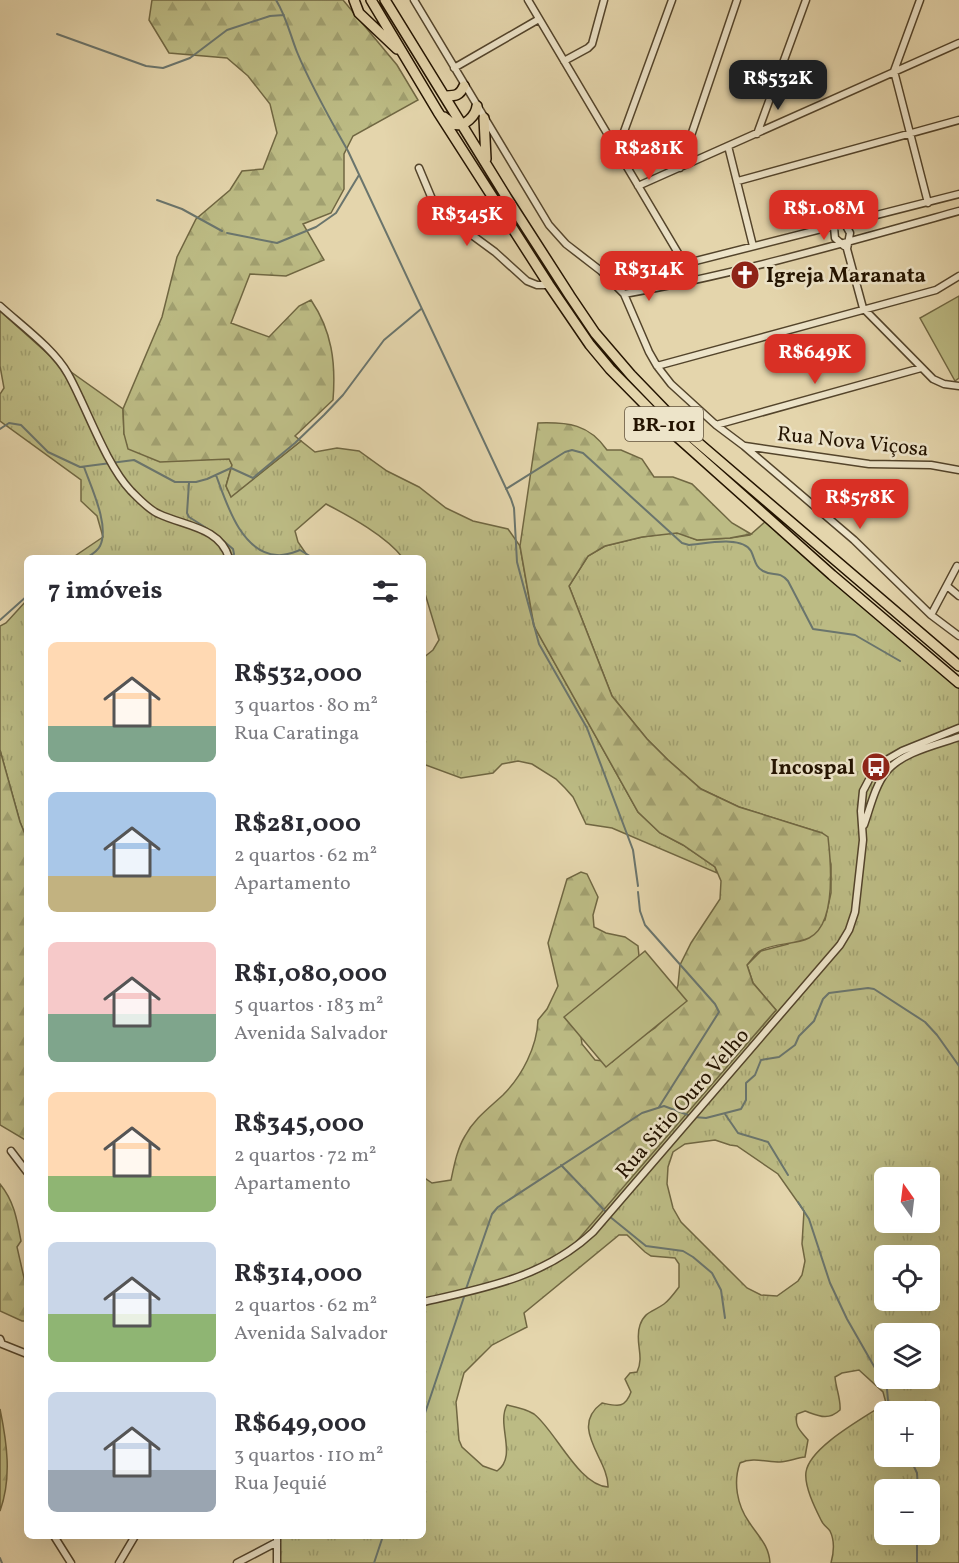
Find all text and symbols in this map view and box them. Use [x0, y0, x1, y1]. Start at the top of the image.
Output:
pin: R$532K [729, 60, 827, 111]
text: R$532K [743, 65, 813, 93]
pin: R$281K [600, 130, 698, 181]
text: R$281K [614, 135, 684, 163]
pin: R$1.08M [769, 190, 879, 241]
text: R$1.08M [783, 195, 865, 223]
pin: R$345K [418, 196, 516, 247]
text: R$345K [431, 201, 503, 229]
pin: R$314K [600, 251, 698, 302]
text: R$314K [614, 256, 684, 284]
church icon: Igreja Maranata [729, 259, 761, 291]
place label: Igreja Maranata [766, 262, 926, 291]
pin: R$649K [766, 334, 864, 385]
text: R$649K [778, 339, 852, 367]
road number: BR-101 [625, 407, 703, 441]
street label: Rua Nova Viçosa [776, 420, 930, 465]
pin: R$578K [811, 479, 909, 530]
text: R$578K [825, 484, 895, 512]
text: 7 imóveis [48, 573, 163, 609]
icon: filters [369, 575, 402, 608]
text: R$532,000 [234, 656, 362, 692]
icon: home [96, 666, 168, 738]
text: 3 quartos · 80 m² [234, 692, 378, 720]
text: Rua Caratinga [234, 720, 359, 748]
bus stop icon: Incospal [860, 751, 892, 783]
place label: Incospal [770, 754, 855, 783]
text: R$281,000 [234, 806, 361, 842]
icon: home [96, 816, 168, 888]
text: 2 quartos · 62 m² [234, 842, 377, 870]
text: Apartamento [234, 870, 351, 898]
text: R$1,080,000 [234, 956, 387, 992]
icon: home [96, 966, 168, 1038]
text: 5 quartos · 183 m² [234, 992, 383, 1020]
text: Avenida Salvador [234, 1020, 388, 1048]
street label: Rua Sitio Ouro Velho [610, 1022, 757, 1186]
text: R$345,000 [234, 1106, 364, 1142]
icon: home [96, 1116, 168, 1188]
text: 2 quartos · 72 m² [234, 1142, 376, 1170]
north arrow [874, 1167, 940, 1233]
map controls [874, 1167, 940, 1545]
text: Apartamento [234, 1170, 351, 1198]
button: locate [874, 1245, 940, 1311]
text: R$314,000 [234, 1256, 362, 1292]
icon: home [96, 1266, 168, 1338]
text: 2 quartos · 62 m² [234, 1292, 377, 1320]
text: Avenida Salvador [234, 1320, 388, 1348]
button: layers [874, 1323, 940, 1389]
button: + [874, 1401, 940, 1467]
text: R$649,000 [234, 1406, 366, 1442]
icon: home [96, 1416, 168, 1488]
text: 3 quartos · 110 m² [234, 1442, 383, 1470]
text: Rua Jequié [234, 1470, 327, 1498]
button: − [874, 1479, 940, 1545]

